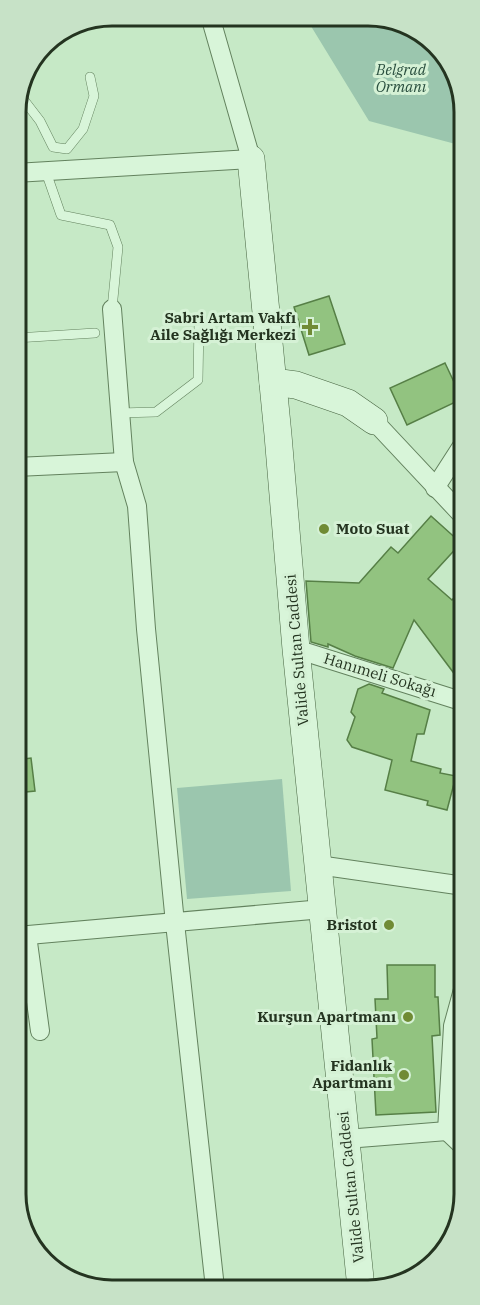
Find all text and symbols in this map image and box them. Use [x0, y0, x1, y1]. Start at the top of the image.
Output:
park label: Belgrad Ormanı [375, 60, 427, 96]
place label: Sabri Artam Vakfı Aile Sağlığı Merkezi [150, 308, 296, 344]
marker: Sabri Artam Vakfı Aile Sağlığı Merkezi [301, 318, 319, 336]
place label: Moto Suat [336, 519, 410, 538]
marker: Moto Suat [317, 522, 331, 536]
street label: Valide Sultan Caddesi [280, 573, 313, 727]
street label: Hanımeli Sokağı [322, 648, 439, 701]
place label: Bristot [327, 915, 377, 934]
marker: Bristot [382, 918, 396, 932]
place label: Kurşun Apartmanı [257, 1007, 396, 1026]
marker: Kurşun Apartmanı [401, 1010, 415, 1024]
place label: Fidanlık Apartmanı [312, 1056, 393, 1092]
marker: Fidanlık Apartmanı [397, 1068, 411, 1082]
street label: Valide Sultan Caddesi [333, 1110, 368, 1264]

